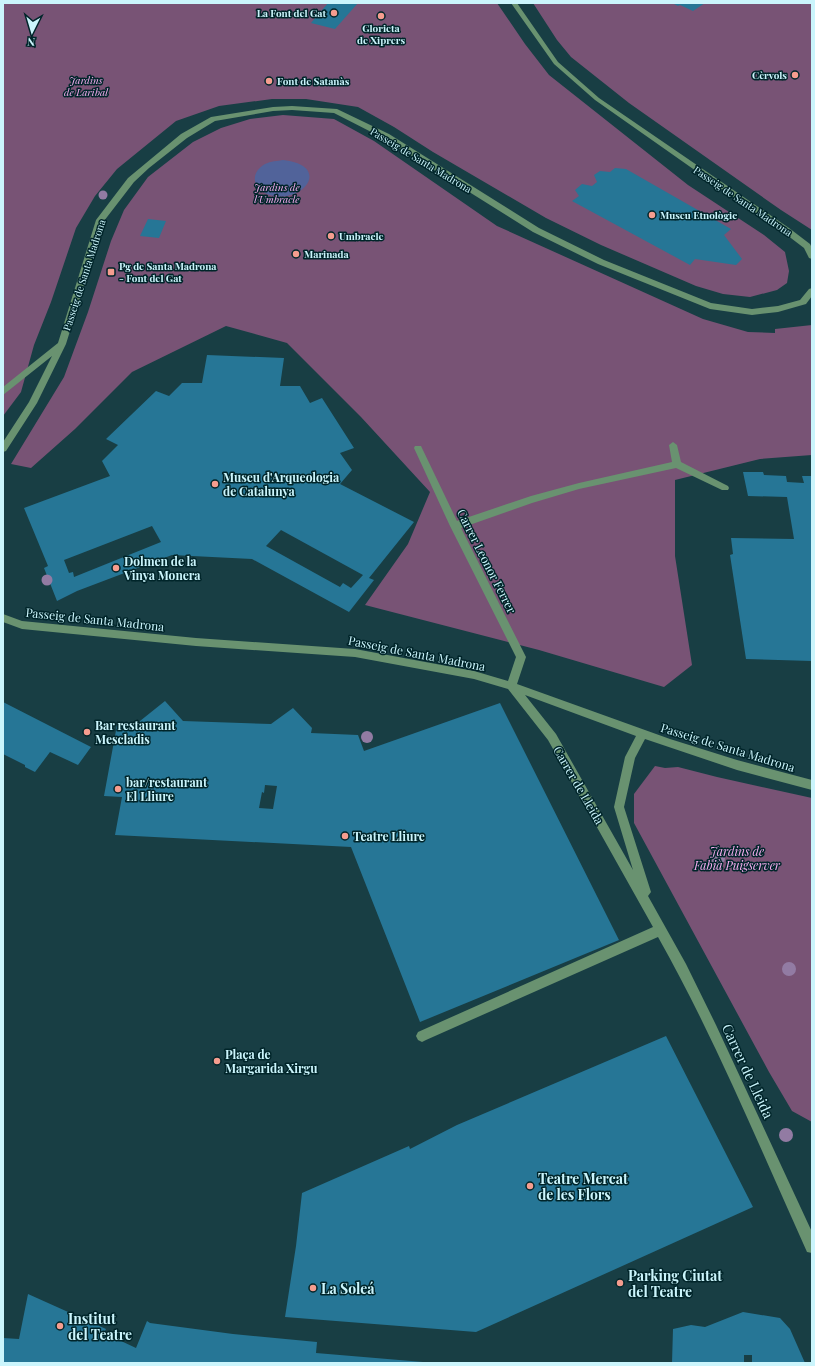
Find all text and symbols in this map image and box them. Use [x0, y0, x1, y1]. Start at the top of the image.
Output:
place label: La Font del Gat [257, 6, 326, 20]
marker: La Font del Gat [329, 8, 339, 18]
marker: Glorieta de Xiprers [376, 11, 386, 21]
north arrow [12, 12, 52, 52]
place label: Glorieta de Xiprers [357, 21, 405, 47]
text: N [26, 35, 36, 50]
place label: Cèrvols [752, 68, 787, 82]
marker: Cèrvols [790, 70, 800, 80]
park label: Jardins de Laribal [64, 73, 109, 99]
place label: Font de Satanàs [277, 74, 350, 88]
marker: Font de Satanàs [264, 76, 274, 86]
street label: Passeig de Santa Madrona [368, 124, 474, 196]
street label: Passeig de Santa Madrona [691, 163, 795, 239]
park label: Jardins de l'Umbracle [254, 180, 300, 206]
place label: Museu Etnològic [660, 208, 737, 222]
marker: Museu Etnològic [647, 210, 657, 220]
street label: Passeig de Santa Madrona [59, 218, 109, 332]
place label: Umbracle [339, 229, 384, 243]
marker: Umbracle [326, 231, 336, 241]
place label: Marinada [304, 247, 350, 261]
marker: Marinada [291, 249, 301, 259]
place label: Pg de Santa Madrona - Font del Gat [119, 259, 217, 285]
marker: Pg de Santa Madrona - Font del Gat [106, 267, 116, 277]
place label: Museu d'Arqueologia de Catalunya [223, 469, 340, 499]
marker: Museu d'Arqueologia de Catalunya [210, 479, 220, 489]
street label: Carrer Leonor Ferrer [454, 506, 520, 616]
place label: Dolmen de la Vinya Monera [123, 553, 201, 583]
marker: Dolmen de la Vinya Monera [111, 563, 121, 573]
street label: Passeig de Santa Madrona [25, 604, 165, 634]
street label: Passeig de Santa Madrona [347, 632, 487, 674]
place label: Bar restaurant Mescladis [95, 717, 176, 747]
street label: Passeig de Santa Madrona [659, 719, 797, 775]
marker: Bar restaurant Mescladis [82, 727, 92, 737]
street label: Carrer de Lleida [550, 743, 608, 827]
place label: bar/restaurant El Lliure [126, 774, 208, 804]
marker: bar/restaurant El Lliure [113, 784, 123, 794]
place label: Teatre Lliure [353, 828, 425, 844]
marker: Teatre Lliure [340, 831, 350, 841]
park label: Jardins de Fabià Puigserver [693, 843, 781, 873]
street label: Carrer de Lleida [718, 1021, 778, 1121]
place label: Plaça de Margarida Xirgu [225, 1046, 318, 1076]
marker: Plaça de Margarida Xirgu [212, 1056, 222, 1066]
place label: Teatre Mercat de les Flors [538, 1169, 628, 1204]
marker: Teatre Mercat de les Flors [525, 1181, 535, 1191]
place label: Parking Ciutat del Teatre [628, 1266, 722, 1301]
marker: Parking Ciutat del Teatre [615, 1278, 625, 1288]
place label: La Soleá [321, 1279, 375, 1298]
marker: La Soleá [308, 1283, 318, 1293]
place label: Institut del Teatre [68, 1309, 132, 1344]
marker: Institut del Teatre [55, 1321, 65, 1331]

